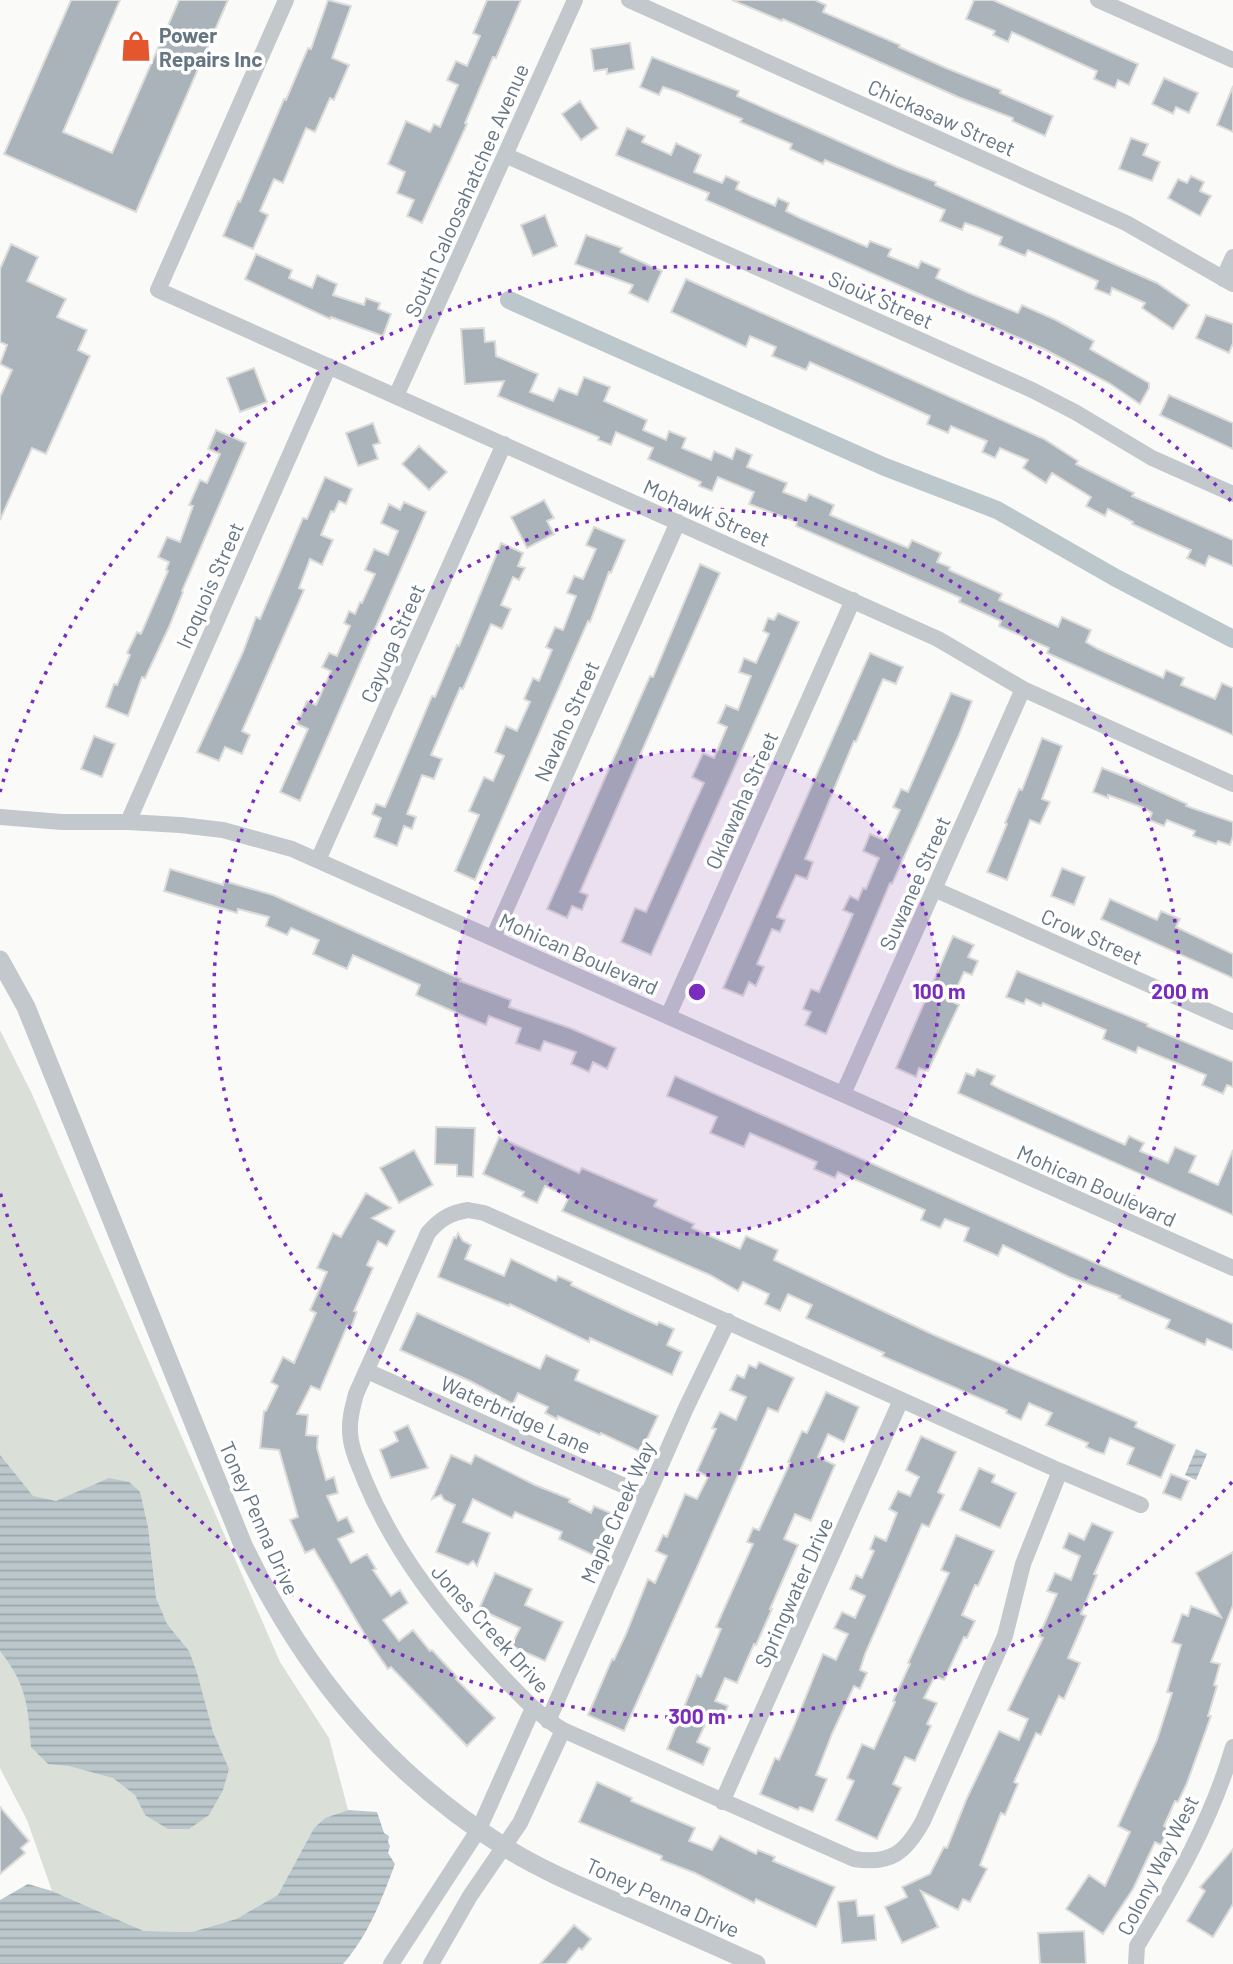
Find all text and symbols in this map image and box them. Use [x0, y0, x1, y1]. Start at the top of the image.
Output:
place label: Power Repairs Inc [159, 22, 262, 71]
shop icon: Power Repairs Inc [119, 29, 153, 63]
street label: South Caloosahatchee Avenue [399, 59, 533, 321]
street label: Chickasaw Street [864, 73, 1020, 161]
street label: Sioux Street [825, 265, 937, 333]
street label: Mohawk Street [640, 473, 774, 551]
street label: Iroquois Street [170, 518, 248, 652]
street label: Cayuga Street [355, 580, 429, 706]
street label: Navaho Street [528, 657, 604, 785]
street label: Oklawaha Street [699, 727, 783, 873]
street label: Suwanee Street [873, 812, 955, 954]
street label: Crow Street [1038, 903, 1146, 969]
street label: Mohican Boulevard [496, 907, 662, 999]
text: 100 m [912, 978, 966, 1003]
text: 200 m [1151, 978, 1209, 1003]
centre of rings [685, 980, 709, 1004]
street label: Mohican Boulevard [1014, 1139, 1180, 1231]
street label: Waterbridge Lane [437, 1370, 595, 1458]
street label: Toney Penna Drive [215, 1437, 305, 1599]
street label: Maple Creek Way [575, 1437, 660, 1587]
street label: Springwater Drive [749, 1513, 837, 1671]
street label: Jones Creek Drive [427, 1559, 555, 1697]
text: 300 m [668, 1703, 726, 1728]
street label: Colony Way West [1111, 1791, 1203, 1939]
street label: Toney Penna Drive [582, 1852, 744, 1942]

